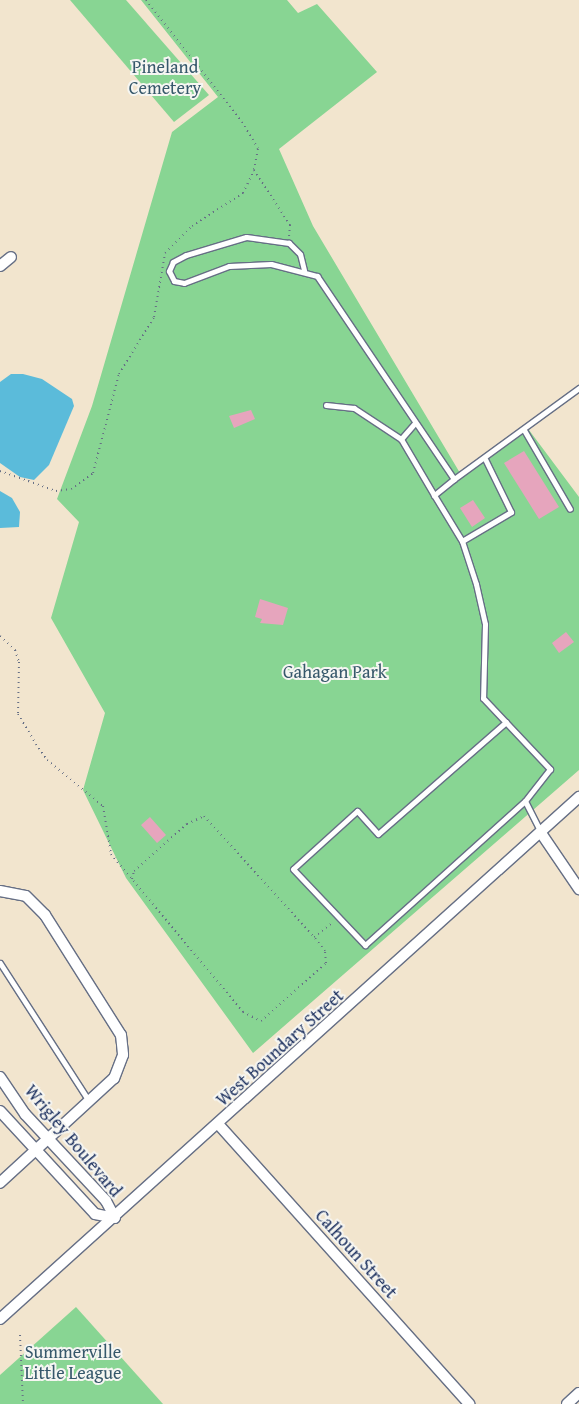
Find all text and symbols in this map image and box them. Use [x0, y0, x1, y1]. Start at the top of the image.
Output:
park label: Pineland Cemetery [129, 57, 201, 100]
park label: Gahagan Park [283, 661, 387, 683]
street label: West Boundary Street [212, 985, 348, 1111]
street label: Wrigley Boulevard [20, 1081, 126, 1201]
street label: Calhoun Street [311, 1205, 401, 1303]
park label: Summerville Little League [25, 1342, 121, 1385]

